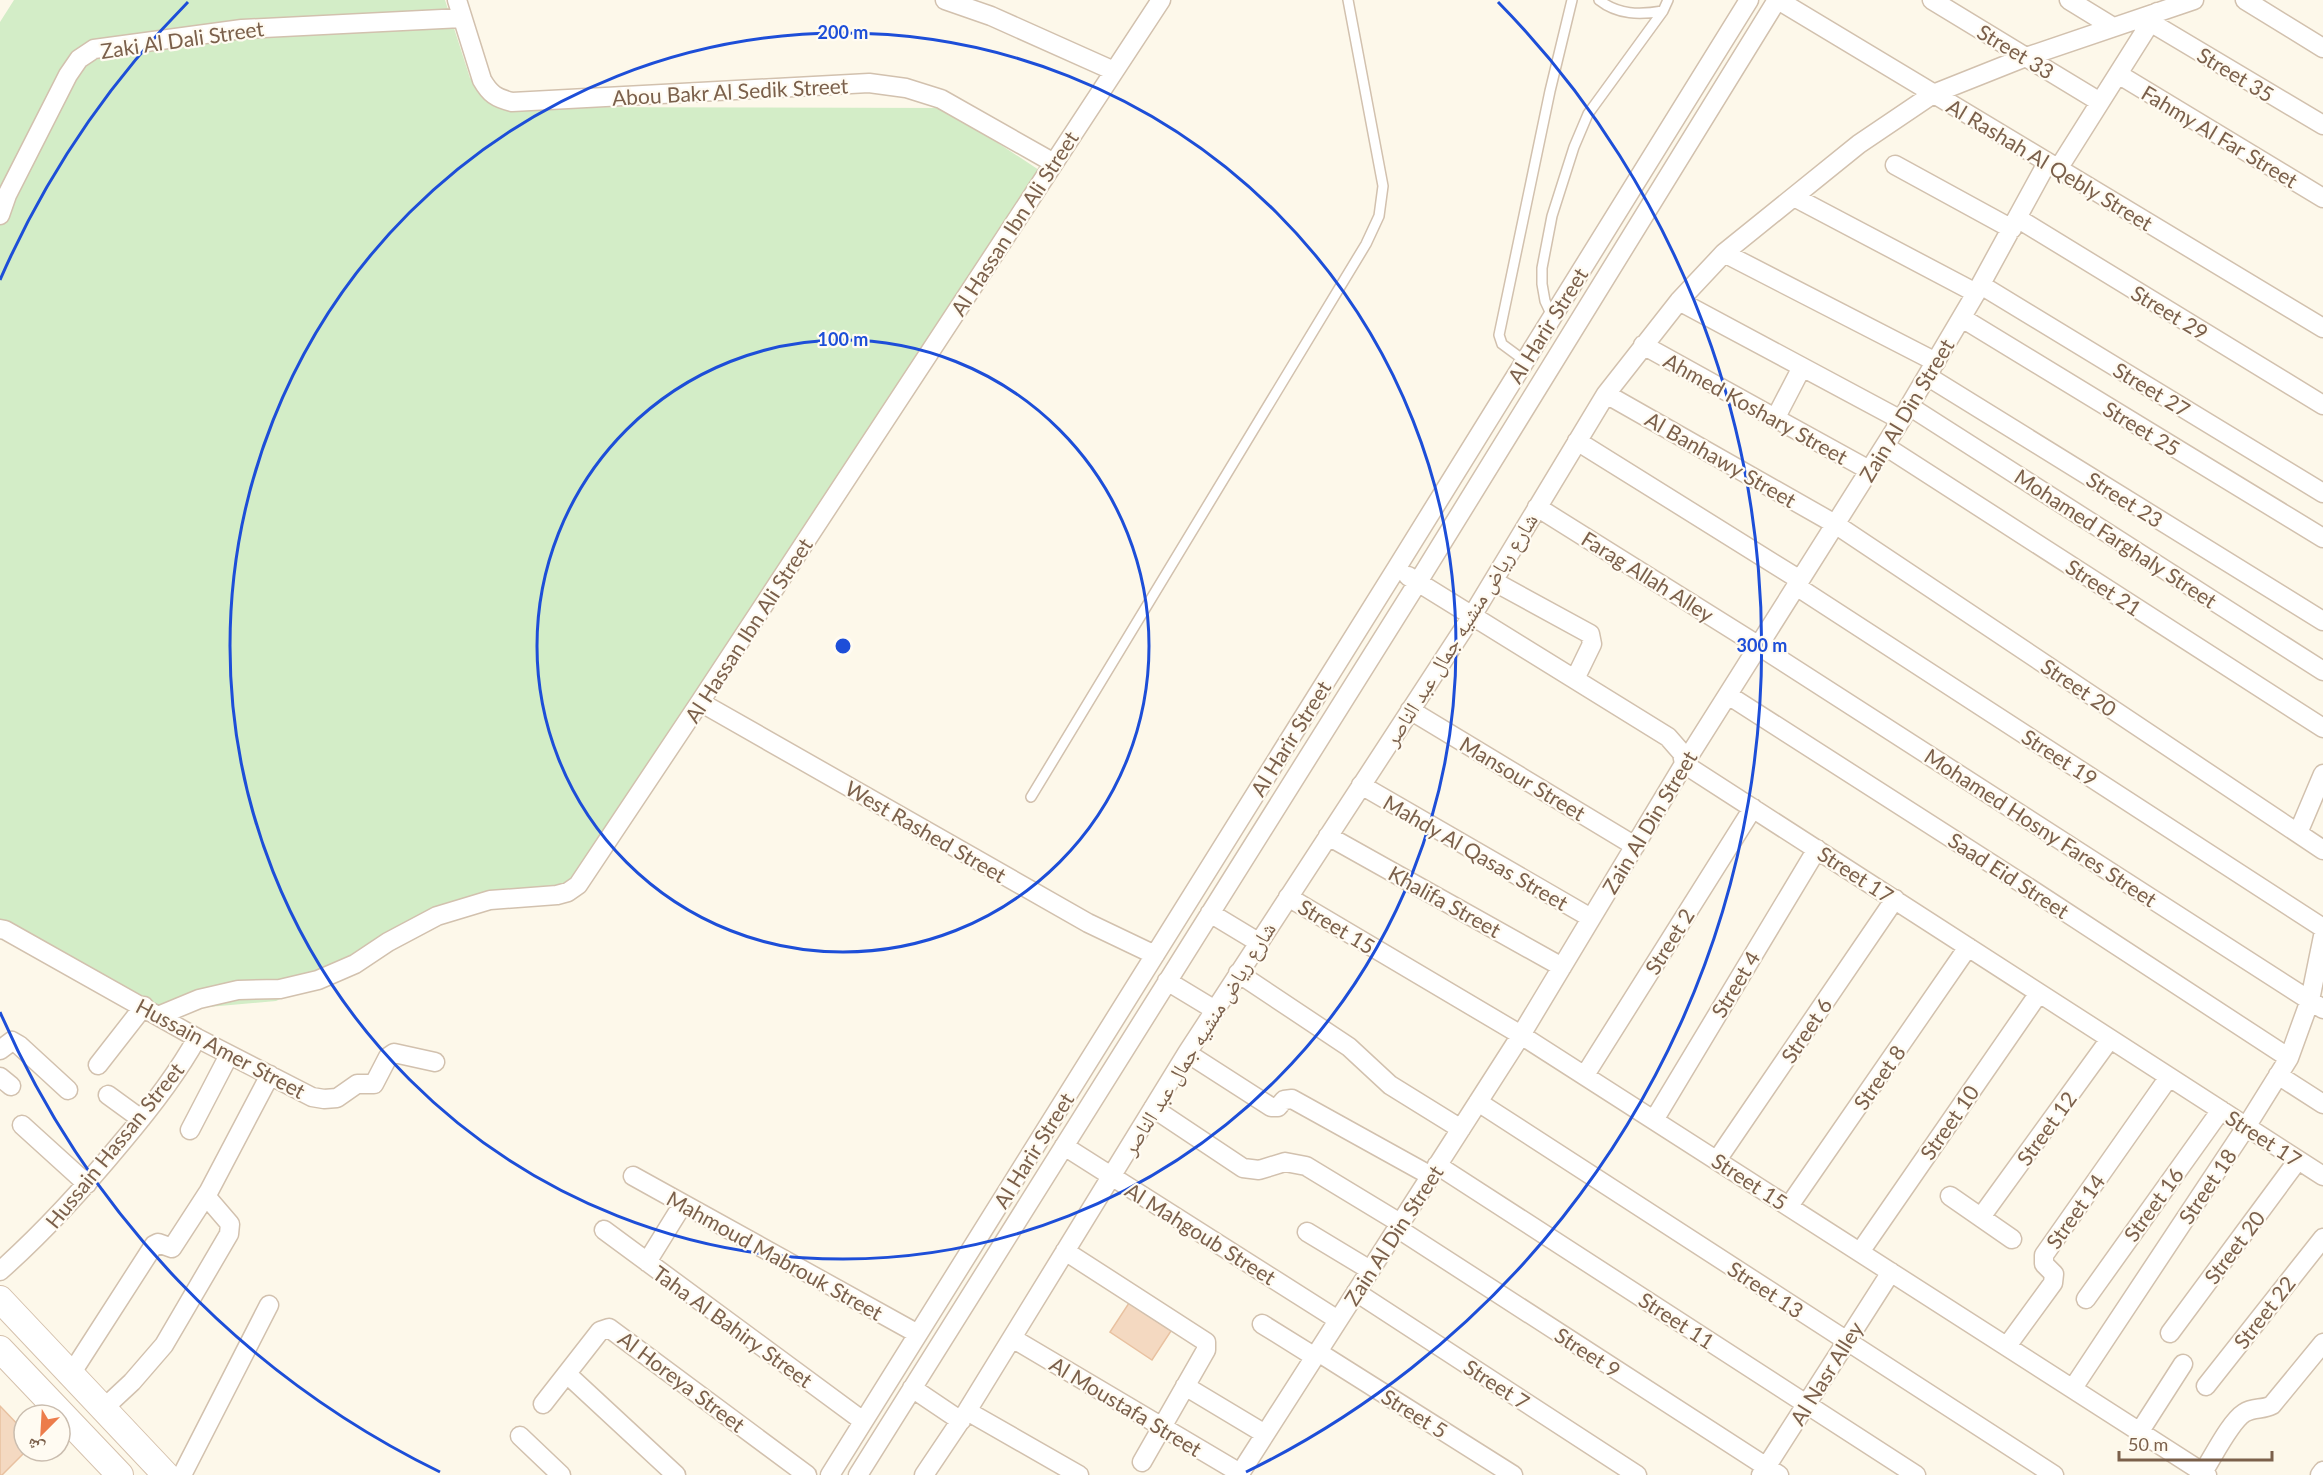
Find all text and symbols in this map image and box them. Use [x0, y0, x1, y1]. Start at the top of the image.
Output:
street label: Zaki Al Dali Street [99, 15, 266, 63]
street label: Street 33 [1973, 18, 2059, 84]
text: 200 m [818, 21, 868, 43]
street label: Street 35 [2193, 41, 2279, 107]
street label: Abou Bakr Al Sedik Street [611, 72, 849, 110]
street label: Fahmy Al Far Street [2137, 80, 2303, 193]
street label: Al Rashah Al Qebly Street [1943, 93, 2158, 236]
street label: Al Hassan Ibn Ali Street [945, 126, 1083, 320]
street label: Al Harir Street [1502, 262, 1593, 387]
street label: Street 29 [2127, 279, 2213, 345]
text: 100 m [818, 328, 868, 350]
street label: Zain Al Din Street [1854, 334, 1959, 486]
street label: Ahmed Koshary Street [1660, 347, 1853, 469]
street label: Street 27 [2109, 356, 2195, 422]
street label: Street 25 [2099, 395, 2185, 461]
street label: Al Banhawy Street [1641, 406, 1801, 512]
street label: Mohamed Farghaly Street [2010, 463, 2222, 613]
street label: Street 23 [2082, 466, 2168, 532]
street label: شارع رياض منشيه جمال عبد الناصر [1377, 508, 1544, 752]
street label: Farag Allah Alley [1577, 525, 1719, 627]
street label: Al Hassan Ibn Ali Street [679, 533, 817, 727]
street label: Street 21 [2062, 553, 2146, 621]
text: 300 m [1737, 634, 1787, 656]
centre of rings [833, 636, 853, 656]
street label: Street 20 [2037, 653, 2121, 721]
street label: Al Harir Street [1245, 675, 1336, 800]
street label: Street 19 [2018, 723, 2102, 791]
street label: Mansour Street [1456, 731, 1591, 826]
street label: Mohamed Hosny Fares Street [1920, 743, 2162, 912]
street label: Zain Al Din Street [1597, 746, 1702, 898]
street label: West Rashed Street [841, 775, 1011, 887]
street label: Mahdy Al Qasas Street [1379, 789, 1573, 915]
street label: Saad Eid Street [1944, 827, 2074, 924]
street label: Street 17 [1814, 840, 1898, 908]
street label: Khalifa Street [1385, 860, 1506, 942]
street label: Street 15 [1294, 893, 1380, 959]
street label: Street 2 [1639, 903, 1699, 979]
street label: شارع رياض منشيه جمال عبد الناصر [1115, 917, 1282, 1161]
street label: Street 4 [1706, 946, 1764, 1022]
street label: Hussain Amer Street [132, 993, 310, 1103]
street label: Street 6 [1775, 993, 1837, 1067]
street label: Street 8 [1848, 1040, 1910, 1114]
street label: Hussain Hassan Street [40, 1057, 189, 1233]
street label: Street 10 [1914, 1080, 1984, 1164]
street label: Street 12 [2011, 1086, 2081, 1170]
street label: Al Harir Street [988, 1087, 1079, 1212]
street label: Street 17 [2222, 1104, 2306, 1172]
street label: Street 18 [2173, 1144, 2241, 1228]
street label: Street 15 [1708, 1147, 1792, 1215]
street label: Zain Al Din Street [1338, 1160, 1448, 1310]
street label: Street 16 [2118, 1162, 2188, 1246]
street label: Street 14 [2040, 1169, 2110, 1253]
street label: Al Mahgoub Street [1121, 1177, 1281, 1290]
street label: Mahmoud Mabrouk Street [663, 1185, 888, 1325]
street label: Street 20 [2198, 1206, 2270, 1288]
street label: Street 13 [1724, 1255, 1808, 1323]
street label: Taha Al Bahiry Street [648, 1260, 818, 1393]
street label: Street 22 [2228, 1271, 2300, 1353]
street label: Street 11 [1635, 1286, 1719, 1354]
street label: Al Nasr Alley [1784, 1316, 1868, 1429]
street label: Street 9 [1551, 1322, 1625, 1382]
street label: Al Horeya Street [614, 1325, 751, 1437]
street label: Al Moustafa Street [1046, 1351, 1207, 1461]
street label: Street 7 [1460, 1354, 1534, 1414]
street label: Street 5 [1377, 1383, 1453, 1443]
north arrow [12, 1403, 72, 1463]
scale bar [2119, 1424, 2272, 1462]
text: 50 m [2128, 1433, 2168, 1455]
text: ش [24, 1434, 48, 1459]

